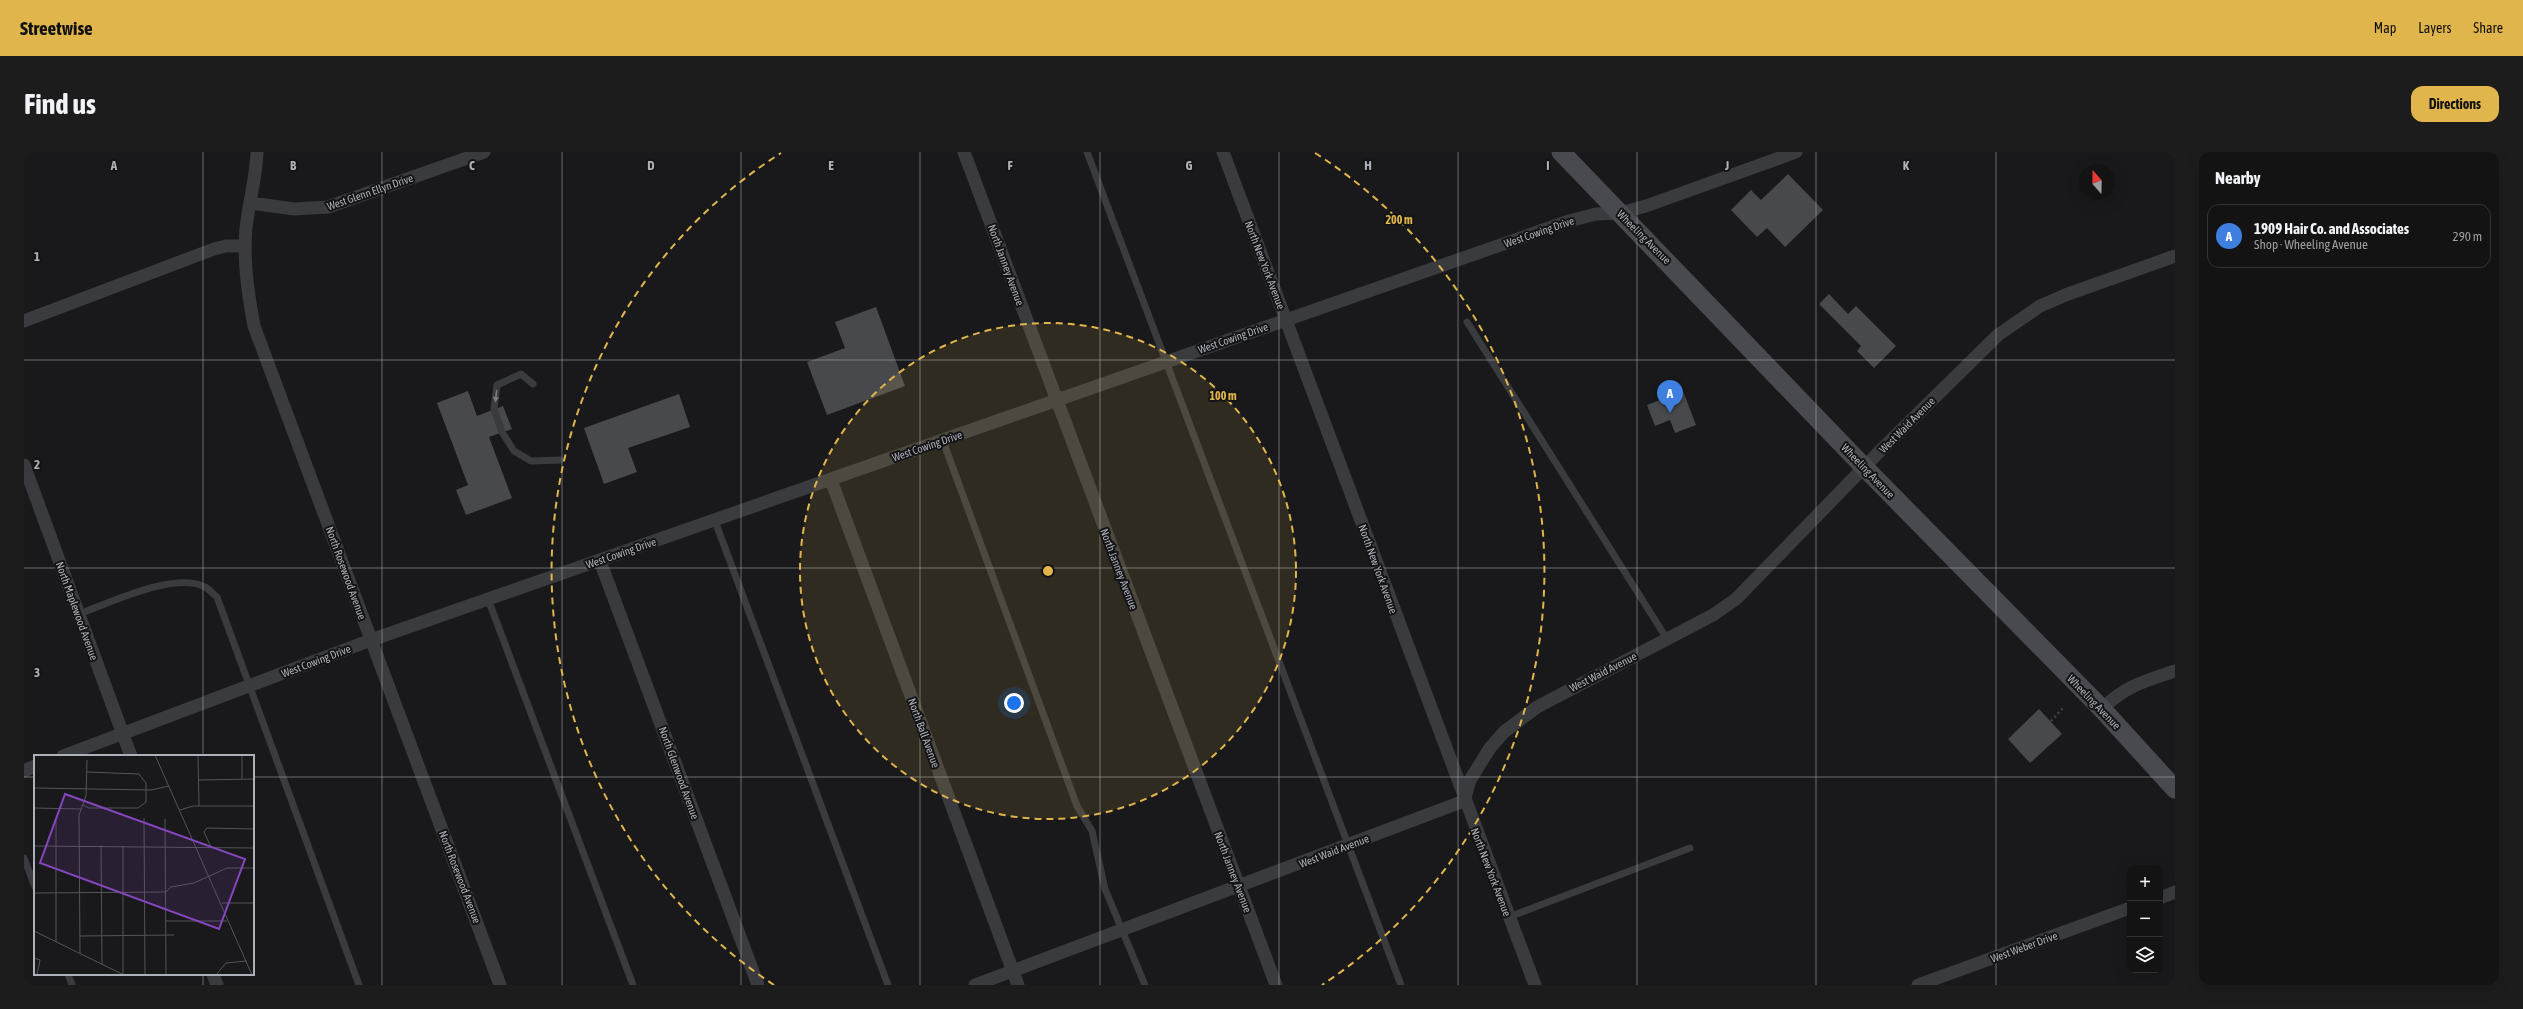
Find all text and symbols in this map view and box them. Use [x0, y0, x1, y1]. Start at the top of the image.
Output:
text: Streetwise [20, 17, 93, 39]
text: Map [2374, 20, 2396, 36]
text: Layers [2418, 20, 2451, 36]
text: Share [2473, 20, 2503, 36]
button: Directions [2411, 86, 2499, 122]
text: Find us [24, 88, 96, 120]
text: A [110, 158, 118, 173]
text: B [290, 158, 297, 173]
text: C [469, 158, 475, 173]
text: D [647, 158, 655, 173]
text: E [828, 158, 834, 173]
text: F [1007, 158, 1013, 173]
text: G [1186, 158, 1193, 173]
text: H [1364, 158, 1372, 173]
text: I [1546, 158, 1550, 173]
text: J [1724, 158, 1729, 173]
text: K [1903, 158, 1910, 173]
north arrow [2079, 164, 2115, 200]
text: Nearby [2215, 168, 2261, 188]
street label: West Glenn Ellyn Drive [325, 172, 415, 212]
street label: Wheeling Avenue [1615, 208, 1673, 266]
text: 200 m [1385, 213, 1413, 227]
street label: West Cowing Drive [1502, 214, 1576, 250]
street label: North New York Avenue [1243, 219, 1287, 311]
text: 1909 Hair Co. and Associates [2254, 220, 2409, 237]
street label: North Janney Avenue [986, 223, 1026, 307]
text: A [2226, 229, 2232, 244]
text: 290 m [2453, 229, 2482, 244]
text: Shop · Wheeling Avenue [2254, 237, 2368, 252]
text: 1 [34, 249, 40, 264]
street label: West Cowing Drive [1196, 320, 1270, 356]
pin: A [1657, 380, 1683, 413]
text: 100 m [1209, 389, 1237, 403]
one-way arrow [492, 390, 499, 403]
street label: West Waid Avenue [1877, 395, 1937, 455]
street label: West Cowing Drive [890, 428, 964, 464]
street label: Wheeling Avenue [1839, 441, 1897, 501]
text: 2 [34, 457, 40, 472]
street label: North New York Avenue [1356, 523, 1400, 615]
street label: North Rosewood Avenue [324, 525, 368, 621]
street label: North Janney Avenue [1098, 527, 1140, 611]
street label: West Cowing Drive [584, 535, 658, 571]
street label: North Maplewood Avenue [54, 560, 100, 662]
centre of rings [1041, 564, 1055, 578]
street label: West Cowing Drive [280, 642, 352, 680]
street label: West Waid Avenue [1567, 650, 1639, 694]
text: 3 [34, 665, 40, 680]
street label: Wheeling Avenue [2065, 672, 2123, 732]
your location [1004, 693, 1024, 713]
street label: North Ball Avenue [906, 697, 942, 769]
street label: North Glenwood Avenue [657, 725, 701, 821]
inset map [34, 755, 254, 975]
street label: North New York Avenue [1469, 826, 1513, 918]
street label: North Rosewood Avenue [437, 829, 483, 925]
street label: North Janney Avenue [1212, 830, 1254, 914]
street label: West Waid Avenue [1297, 832, 1371, 870]
map controls [2127, 865, 2163, 973]
button: + [2127, 865, 2163, 901]
button: − [2127, 901, 2163, 937]
street label: West Weber Drive [1989, 929, 2059, 965]
button: layers [2127, 937, 2163, 973]

